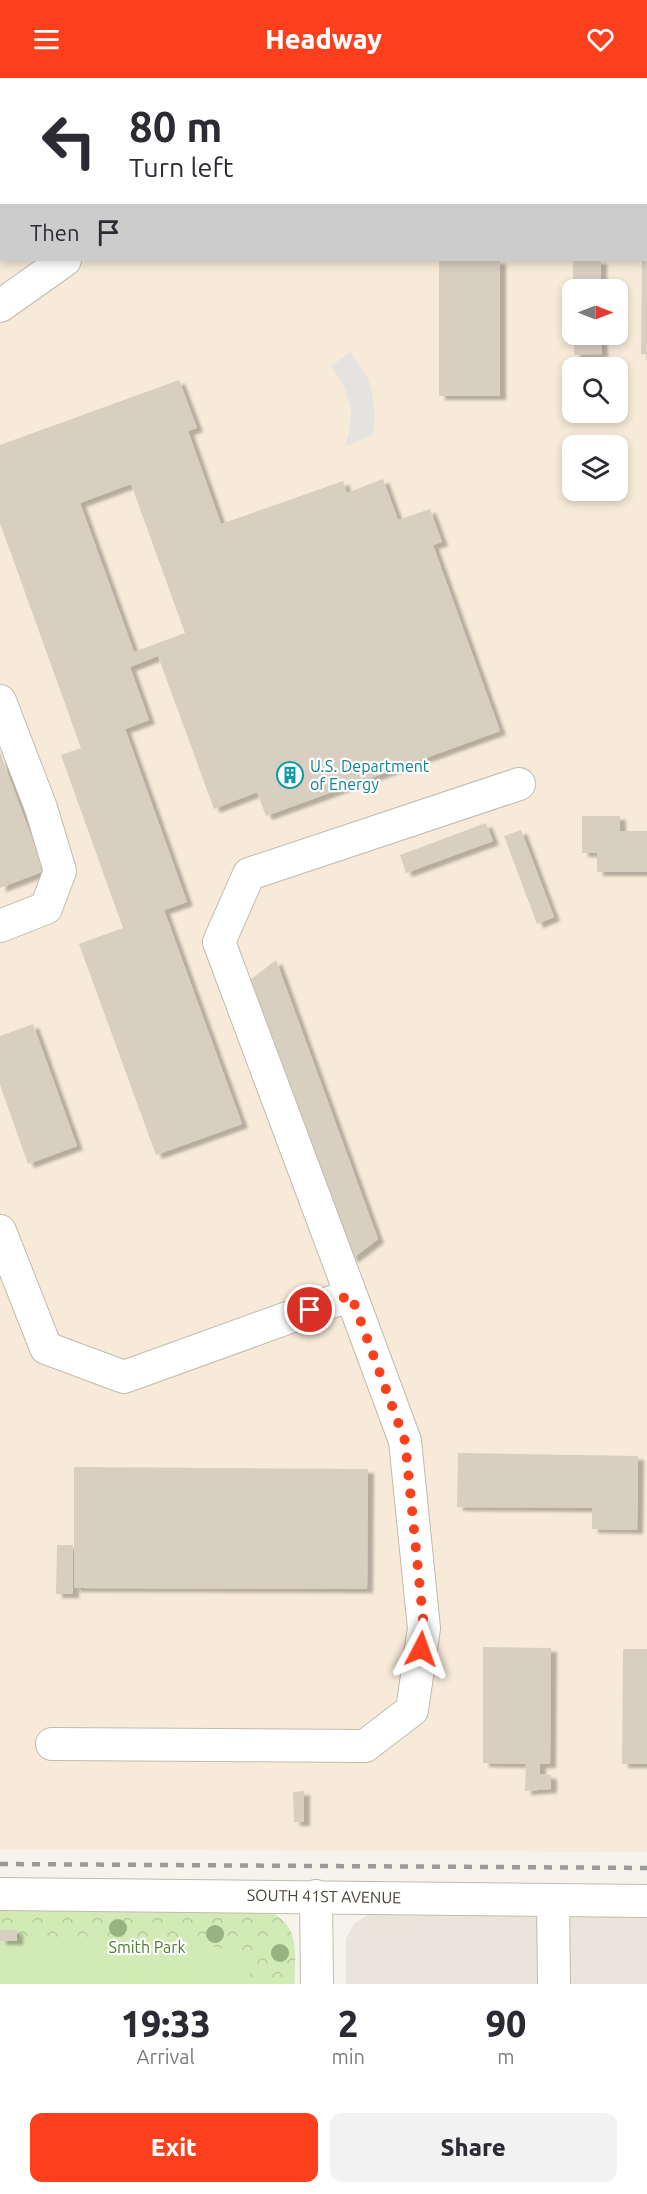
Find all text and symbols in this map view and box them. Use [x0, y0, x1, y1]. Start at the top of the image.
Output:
icon: menu [30, 23, 63, 56]
icon: heart [584, 23, 617, 56]
text: Headway [265, 24, 382, 54]
icon: left [30, 102, 108, 180]
text: 80 m [129, 103, 223, 150]
text: Turn left [129, 152, 233, 182]
icon: arrive [92, 216, 125, 249]
text: Then [30, 220, 80, 245]
north arrow [562, 279, 628, 345]
map controls [562, 279, 628, 501]
button: search [562, 357, 628, 423]
button: layers [562, 435, 628, 501]
place label: U.S. Department of Energy [310, 757, 430, 793]
building icon: U.S. Department of Energy [275, 760, 305, 790]
pin [284, 1284, 335, 1335]
icon: arrive [293, 1293, 326, 1326]
position arrow [389, 1617, 453, 1681]
street label: SOUTH 41ST AVENUE [247, 1886, 401, 1906]
park label: Smith Park [109, 1938, 185, 1956]
text: 19:33 [121, 2003, 211, 2044]
text: 2 [338, 2003, 358, 2044]
text: 90 [486, 2003, 526, 2044]
text: Arrival [137, 2045, 195, 2068]
text: min [331, 2045, 365, 2068]
text: m [497, 2045, 515, 2068]
button: Exit [30, 2113, 318, 2182]
button: Share [330, 2113, 617, 2182]

